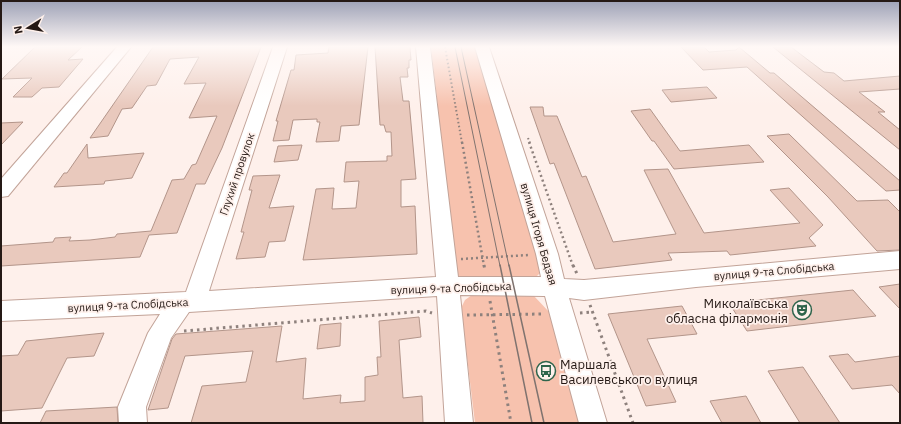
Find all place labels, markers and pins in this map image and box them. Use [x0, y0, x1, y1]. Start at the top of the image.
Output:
place label: Миколаївська обласна філармонія [666, 295, 788, 327]
theatre icon: Миколаївська обласна філармонія [791, 299, 813, 321]
place label: Маршала Василевського вулиця [560, 356, 698, 388]
bus stop icon: Маршала Василевського вулиця [535, 360, 557, 382]

